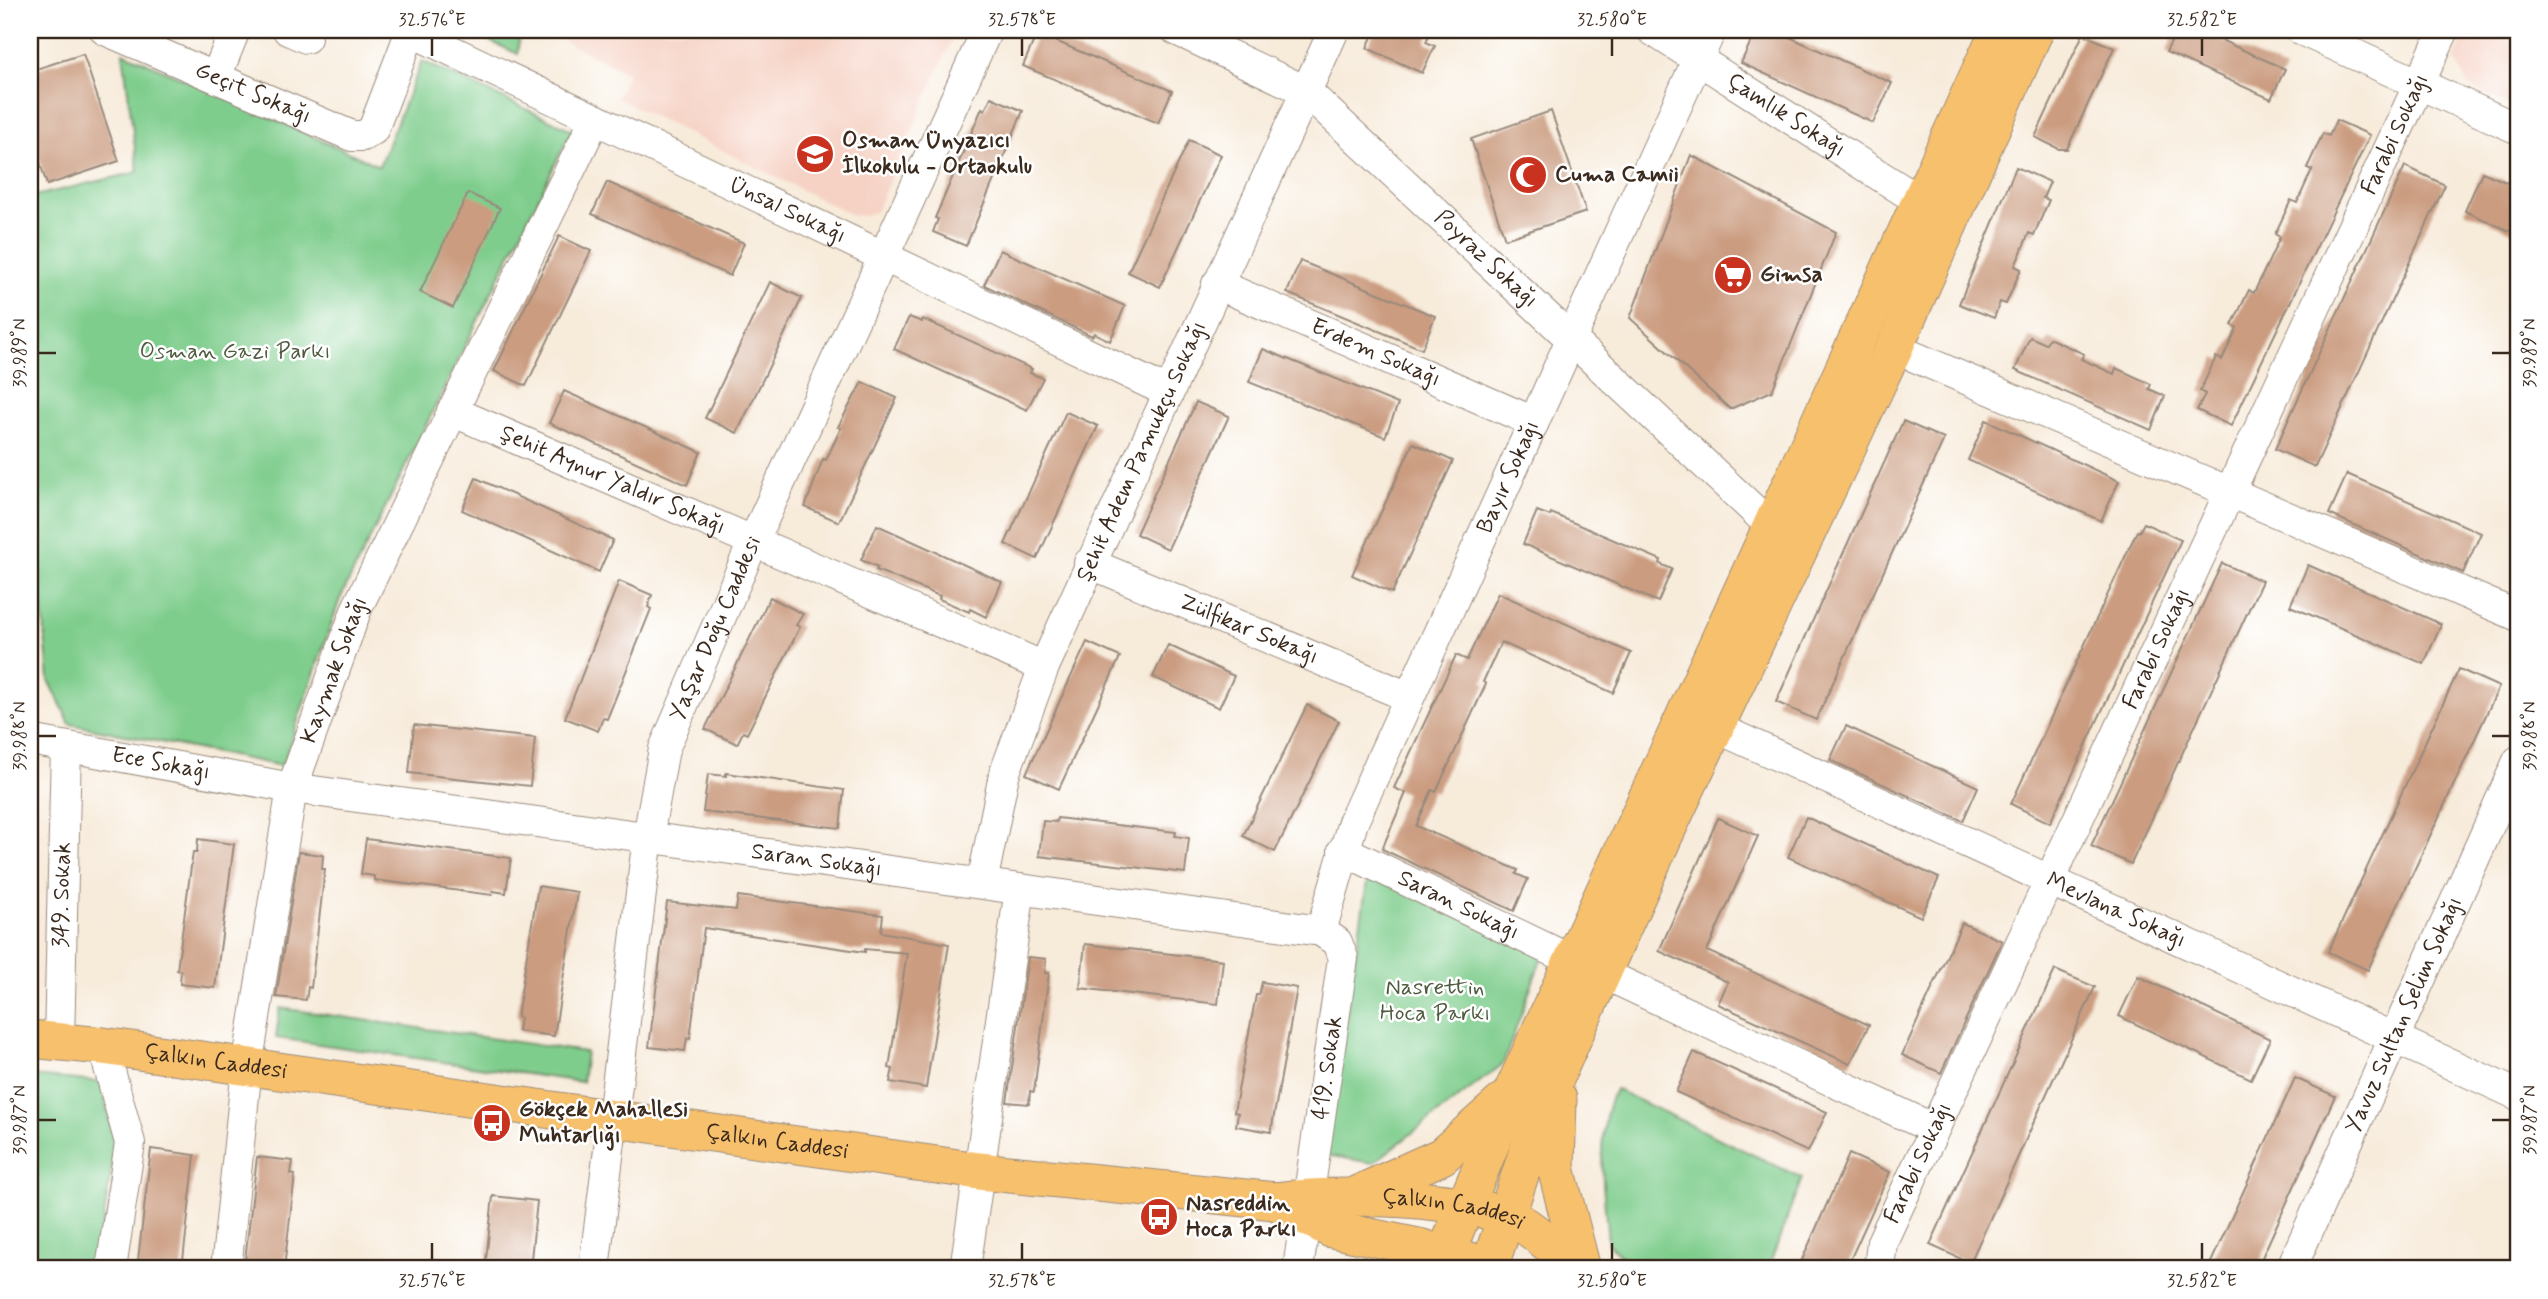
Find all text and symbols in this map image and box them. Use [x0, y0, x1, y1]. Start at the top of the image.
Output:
text: 32.576°E [399, 8, 465, 32]
text: 32.578°E [988, 8, 1056, 32]
text: 32.580°E [1577, 8, 1647, 32]
text: 32.582°E [2167, 8, 2237, 32]
street label: Geçit Sokağı [190, 55, 316, 132]
street label: Çamlık Sokağı [1721, 67, 1851, 165]
street label: Farabi Sokağı [2355, 69, 2437, 200]
place label: Osman Ünyazıcı İlkokulu - Ortaokulu [842, 126, 1032, 182]
school or university icon: Osman Ünyazıcı İlkokulu - Ortaokulu [794, 133, 836, 175]
mosque icon: Cuma Camii [1507, 154, 1549, 196]
place label: Cuma Camii [1555, 160, 1679, 190]
street label: Ünsal Sokağı [724, 170, 851, 251]
street label: Poyraz Sokağı [1428, 203, 1544, 315]
supermarket icon: Gimsa [1712, 254, 1754, 296]
place label: Gimsa [1760, 260, 1823, 290]
street label: Erdem Sokağı [1306, 312, 1445, 394]
street label: Şehit Adem Pamukçu Sokağı [1070, 316, 1214, 587]
text: 39.989°N [8, 318, 32, 388]
text: 39.989°N [2518, 318, 2542, 388]
park label: Osman Gazi Parkı [139, 337, 331, 367]
street label: Bayır Sokağı [1470, 416, 1547, 538]
street label: Şehit Aynur Yaldır Sokağı [495, 418, 730, 542]
street label: Yaşar Doğu Caddesi [663, 531, 769, 725]
street label: Farabi Sokağı [2116, 583, 2198, 714]
street label: Zülfikar Sokağı [1174, 587, 1323, 672]
street label: Kaymak Sokağı [294, 592, 375, 748]
text: 39.988°N [8, 701, 32, 771]
text: 39.988°N [2518, 701, 2542, 771]
street label: Ece Sokağı [109, 740, 213, 788]
street label: Saran Sokağı [749, 837, 884, 885]
street label: 349. Sokak [46, 842, 79, 948]
street label: Saran Sokağı [1393, 864, 1524, 948]
street label: Mevlana Sokağı [2041, 866, 2191, 956]
street label: Yavuz Sultan Selim Sokağı [2339, 892, 2470, 1138]
park label: Nasrettin Hoca Parkı [1380, 973, 1490, 1029]
street label: 419. Sokak [1306, 1014, 1350, 1122]
street label: Çalkın Caddesi [142, 1037, 289, 1087]
text: 39.987°N [8, 1085, 32, 1155]
text: 39.987°N [2518, 1085, 2542, 1155]
place label: Gökçek Mahallesi Muhtarlığı [519, 1095, 688, 1151]
street label: Farabi Sokağı [1878, 1098, 1960, 1229]
bus stop icon: Gökçek Mahallesi Muhtarlığı [471, 1102, 513, 1144]
street label: Çalkın Caddesi [703, 1117, 850, 1167]
street label: Çalkın Caddesi [1381, 1183, 1530, 1237]
place label: Nasreddin Hoca Parkı [1186, 1189, 1297, 1245]
bus stop icon: Nasreddin Hoca Parkı [1138, 1196, 1180, 1238]
text: 32.576°E [399, 1269, 465, 1293]
text: 32.578°E [988, 1269, 1056, 1293]
text: 32.580°E [1577, 1269, 1647, 1293]
text: 32.582°E [2167, 1269, 2237, 1293]

